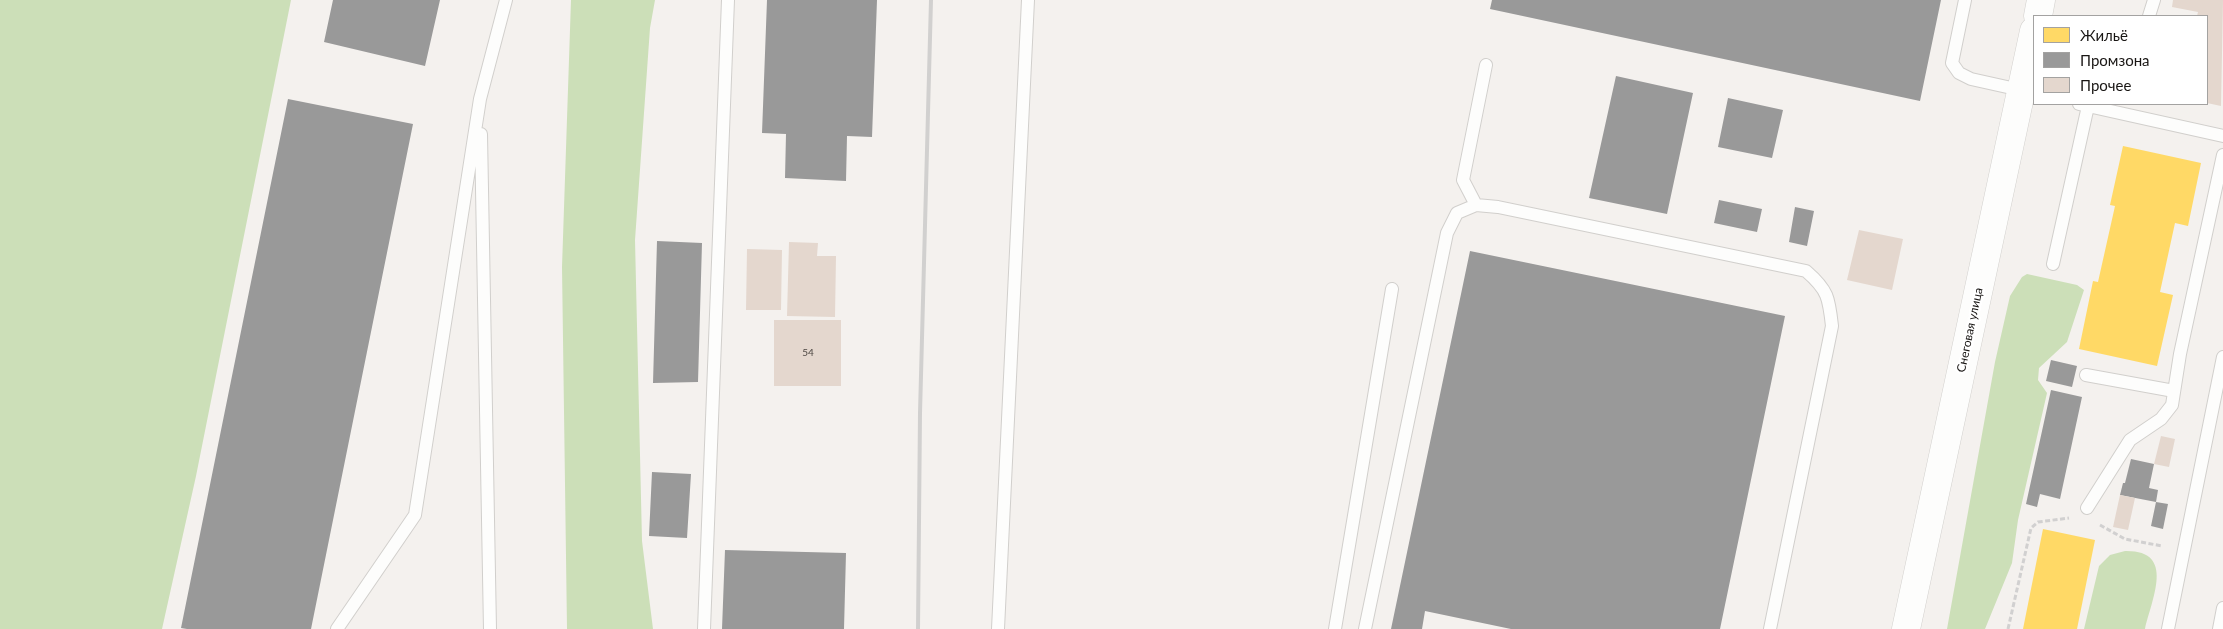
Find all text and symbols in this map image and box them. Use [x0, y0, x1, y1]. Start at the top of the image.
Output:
legend [2033, 15, 2208, 105]
text: Жильё [2080, 26, 2128, 44]
text: Промзона [2080, 51, 2150, 69]
text: Прочее [2080, 76, 2131, 94]
street label: Снеговая улица [1954, 286, 1986, 374]
house number: 54 [802, 347, 814, 359]

